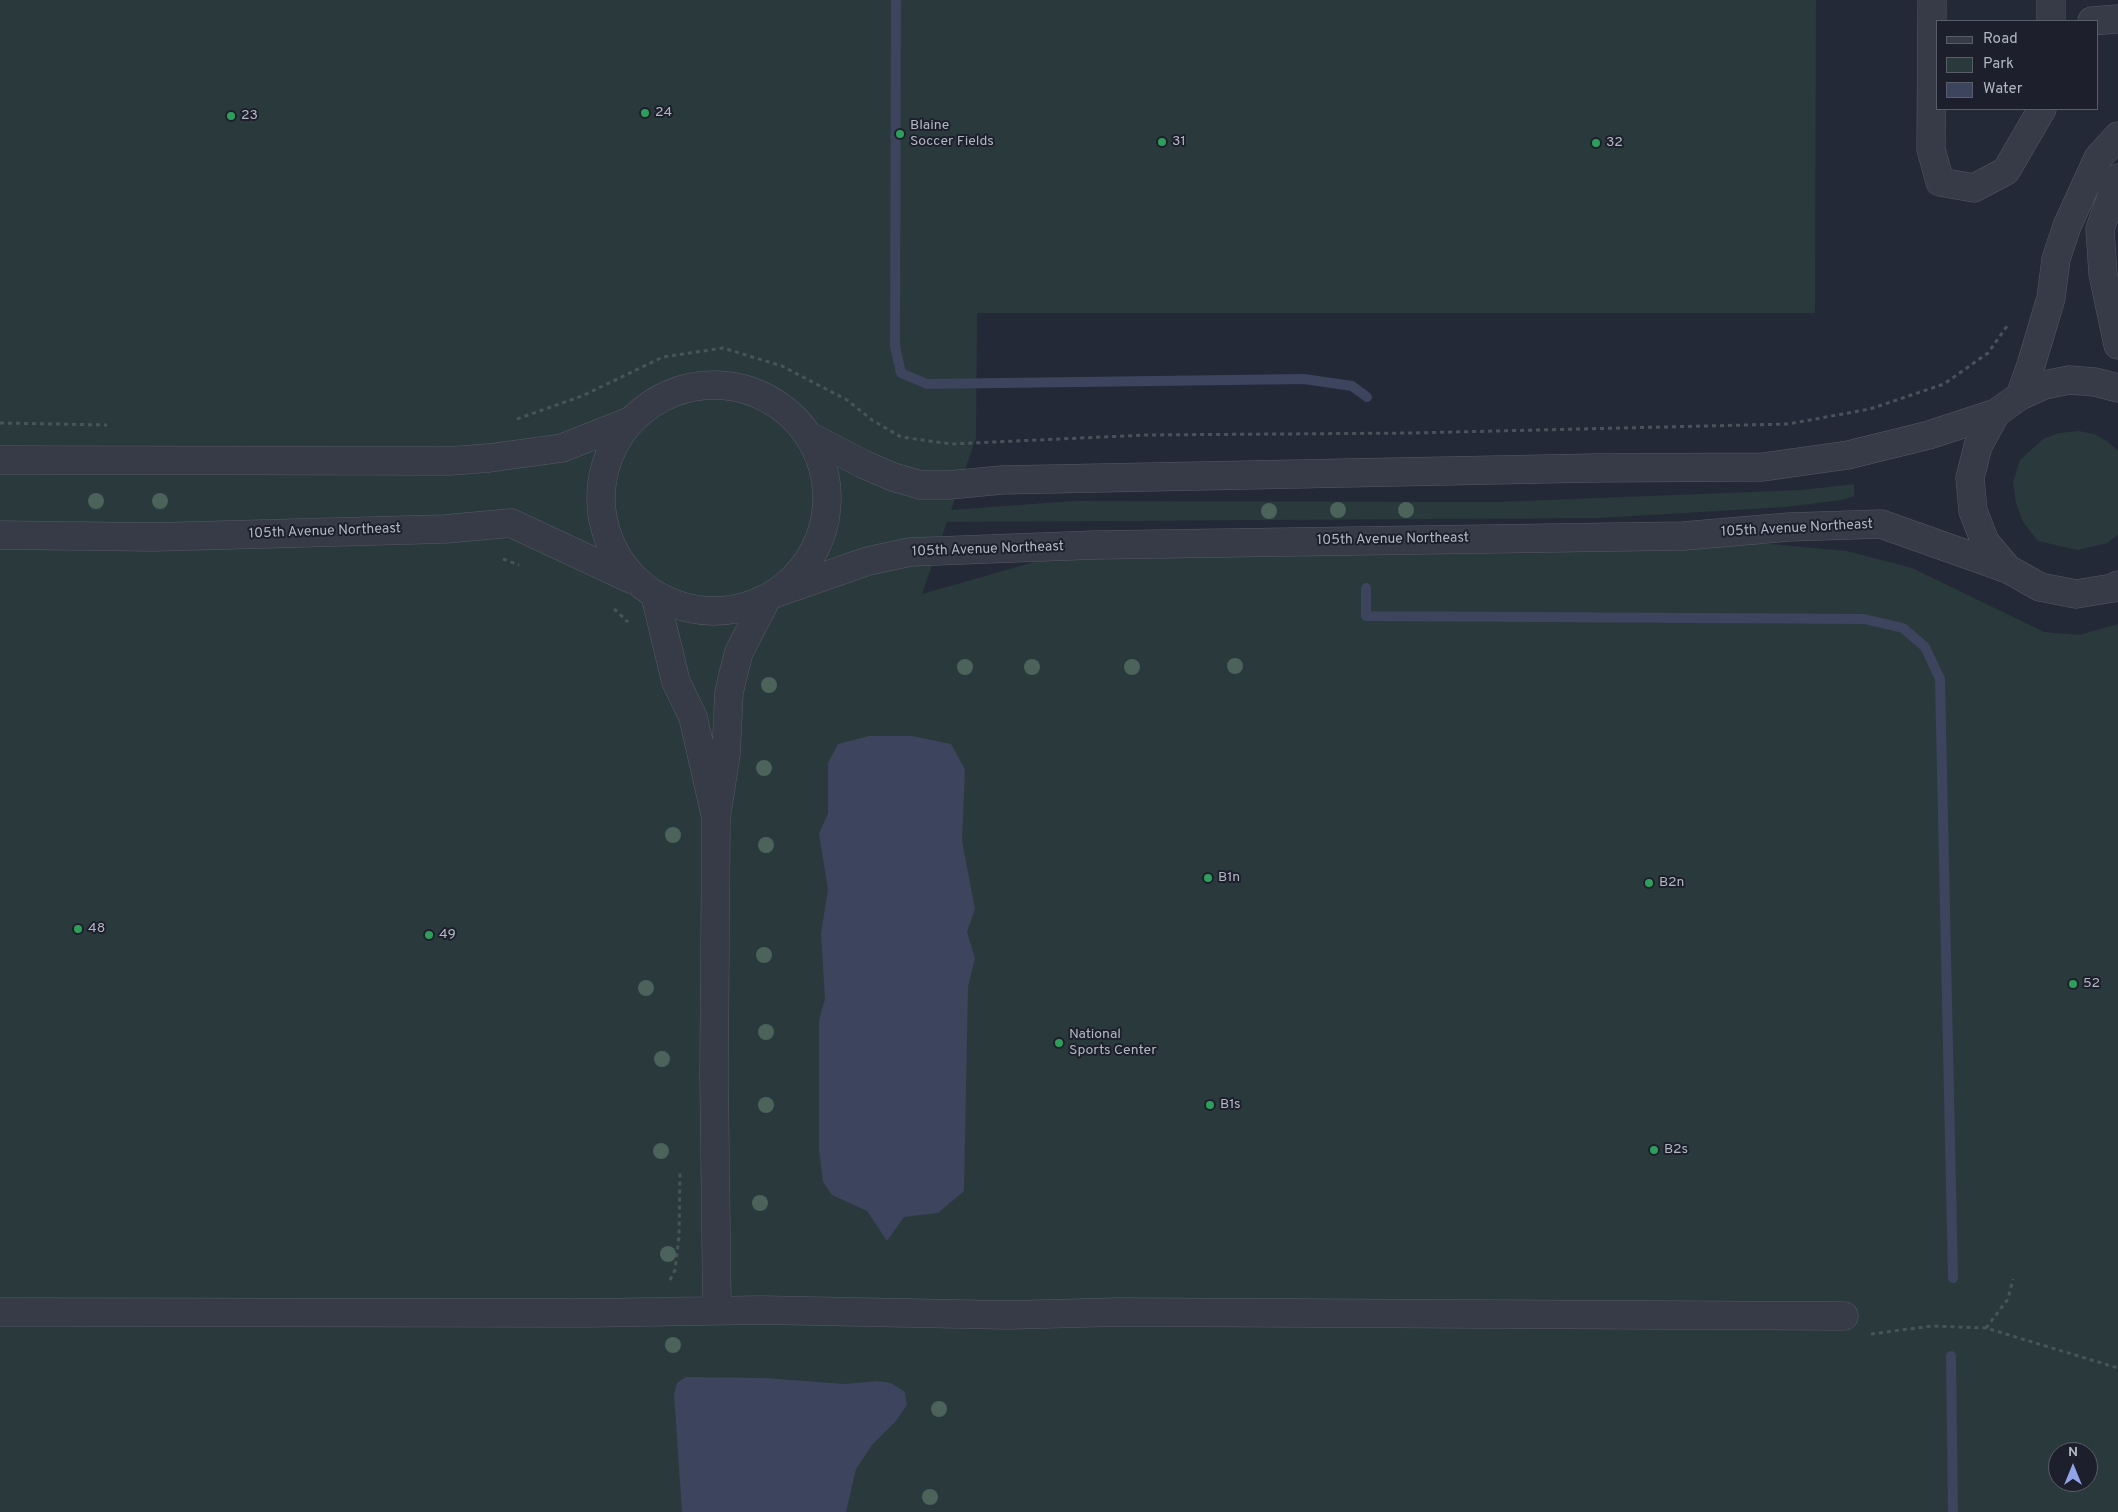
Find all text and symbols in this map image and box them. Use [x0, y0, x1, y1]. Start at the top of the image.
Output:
legend [1936, 20, 2098, 110]
text: Road [1983, 30, 2018, 49]
text: Park [1983, 55, 2014, 74]
text: Water [1983, 80, 2022, 99]
place label: 24 [655, 105, 672, 121]
marker: 24 [639, 107, 651, 119]
place label: 23 [241, 108, 258, 124]
marker: 23 [225, 110, 237, 122]
place label: Blaine Soccer Fields [910, 118, 994, 150]
marker: Blaine Soccer Fields [894, 128, 906, 140]
place label: 31 [1172, 134, 1186, 150]
place label: 32 [1606, 135, 1623, 151]
marker: 31 [1156, 136, 1168, 148]
marker: 32 [1590, 137, 1602, 149]
street label: 105th Avenue Northeast [1721, 517, 1873, 541]
street label: 105th Avenue Northeast [249, 521, 401, 543]
street label: 105th Avenue Northeast [1317, 530, 1469, 550]
street label: 105th Avenue Northeast [912, 539, 1064, 561]
place label: B1n [1218, 870, 1240, 886]
marker: B1n [1202, 872, 1214, 884]
place label: B2n [1659, 875, 1684, 891]
marker: B2n [1643, 877, 1655, 889]
place label: 48 [88, 921, 105, 937]
marker: 48 [72, 923, 84, 935]
place label: 49 [439, 927, 456, 943]
marker: 49 [423, 929, 435, 941]
place label: 52 [2083, 976, 2100, 992]
marker: 52 [2067, 978, 2079, 990]
place label: National Sports Center [1069, 1027, 1157, 1060]
marker: National Sports Center [1053, 1037, 1065, 1049]
place label: B1s [1220, 1097, 1241, 1113]
marker: B1s [1204, 1099, 1216, 1111]
place label: B2s [1664, 1142, 1688, 1158]
marker: B2s [1648, 1144, 1660, 1156]
north arrow [2048, 1442, 2098, 1492]
text: N [2068, 1444, 2078, 1461]

